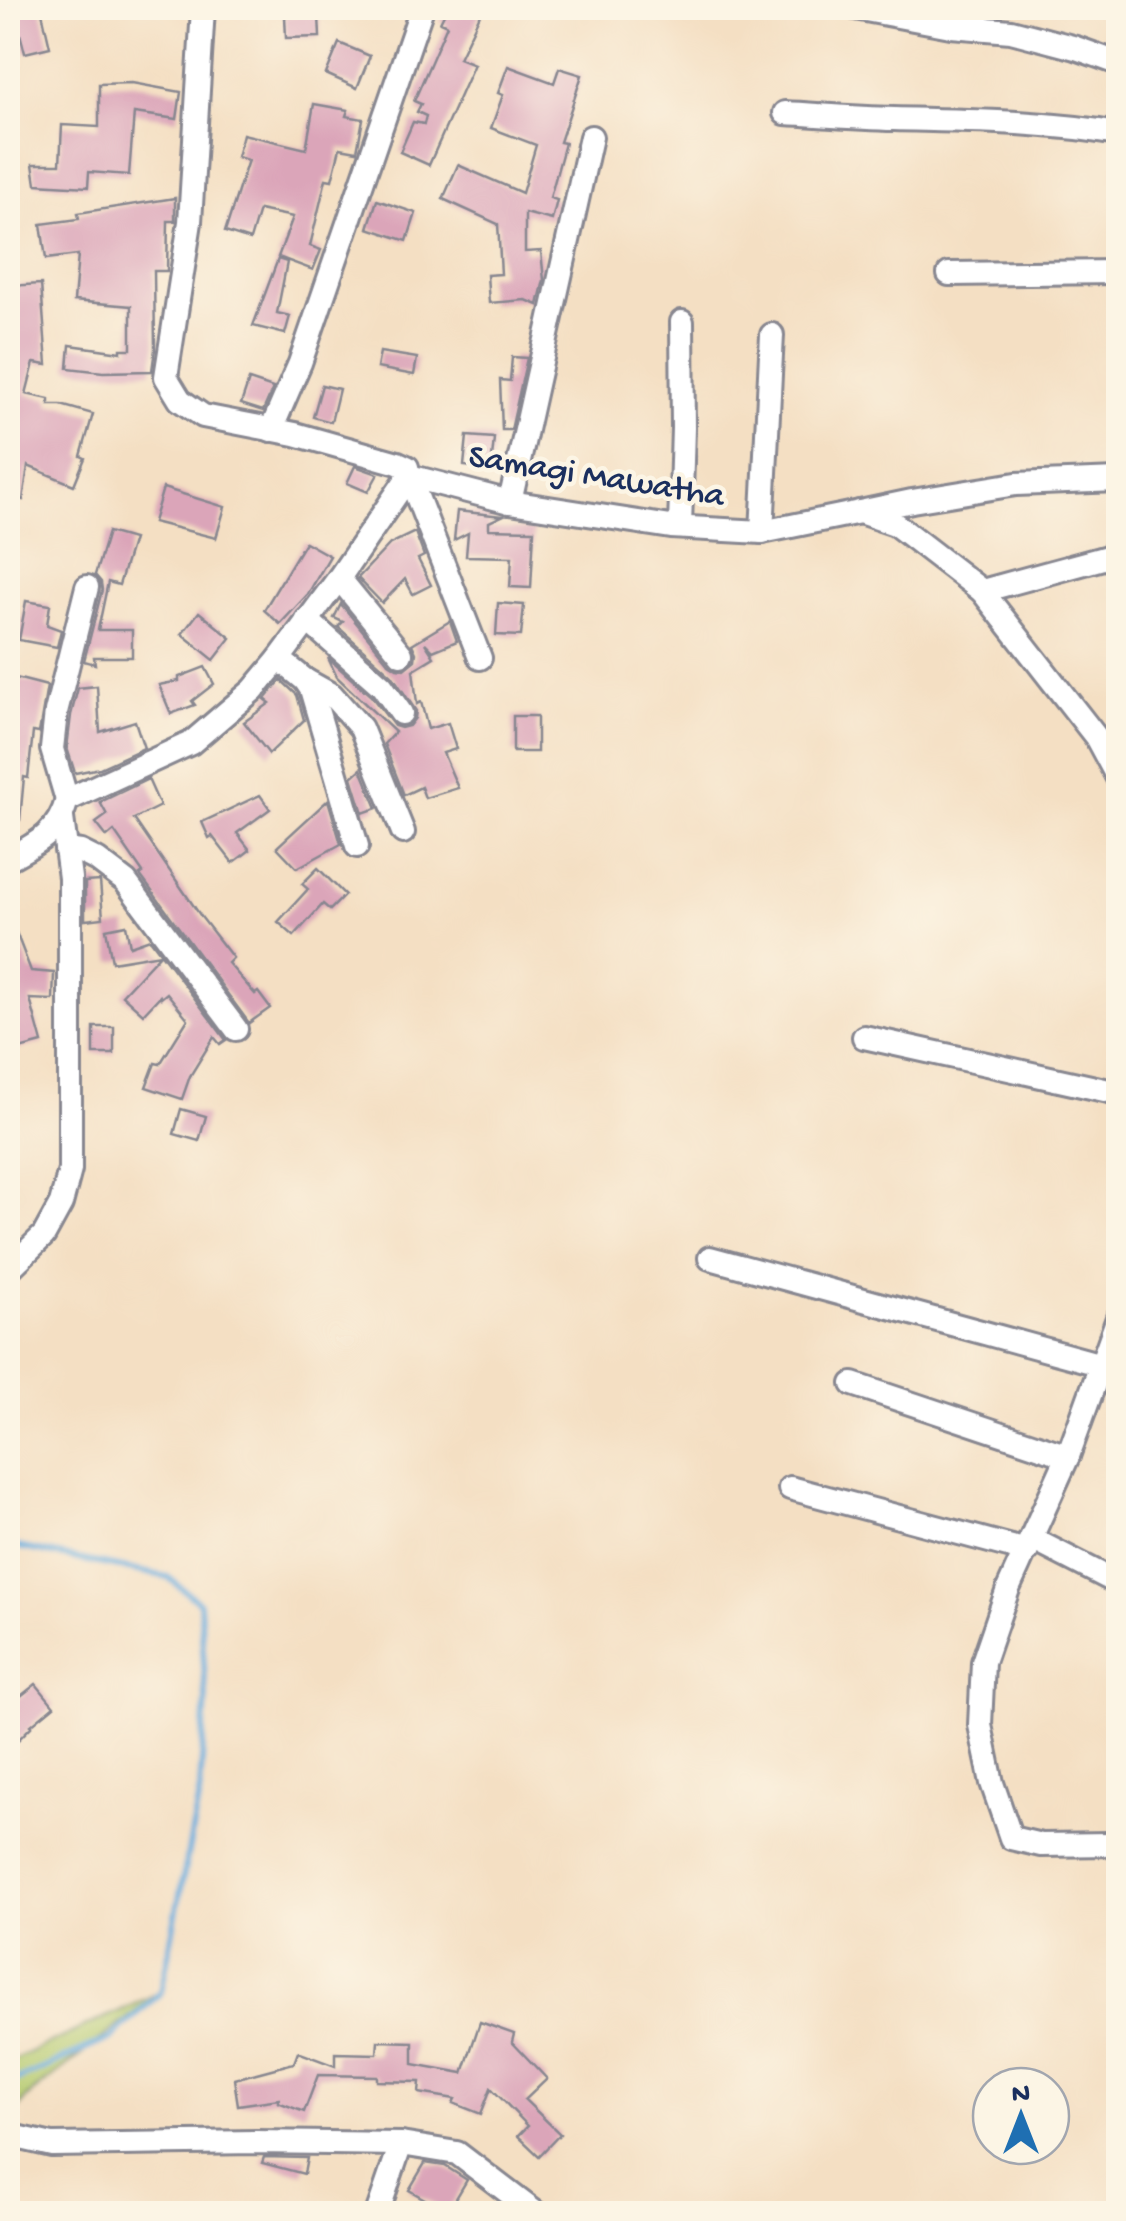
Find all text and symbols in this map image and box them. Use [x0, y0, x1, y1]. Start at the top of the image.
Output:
street label: Samagi Mawatha [465, 438, 729, 519]
north arrow [971, 2066, 1071, 2166]
text: N [1012, 2079, 1030, 2112]

